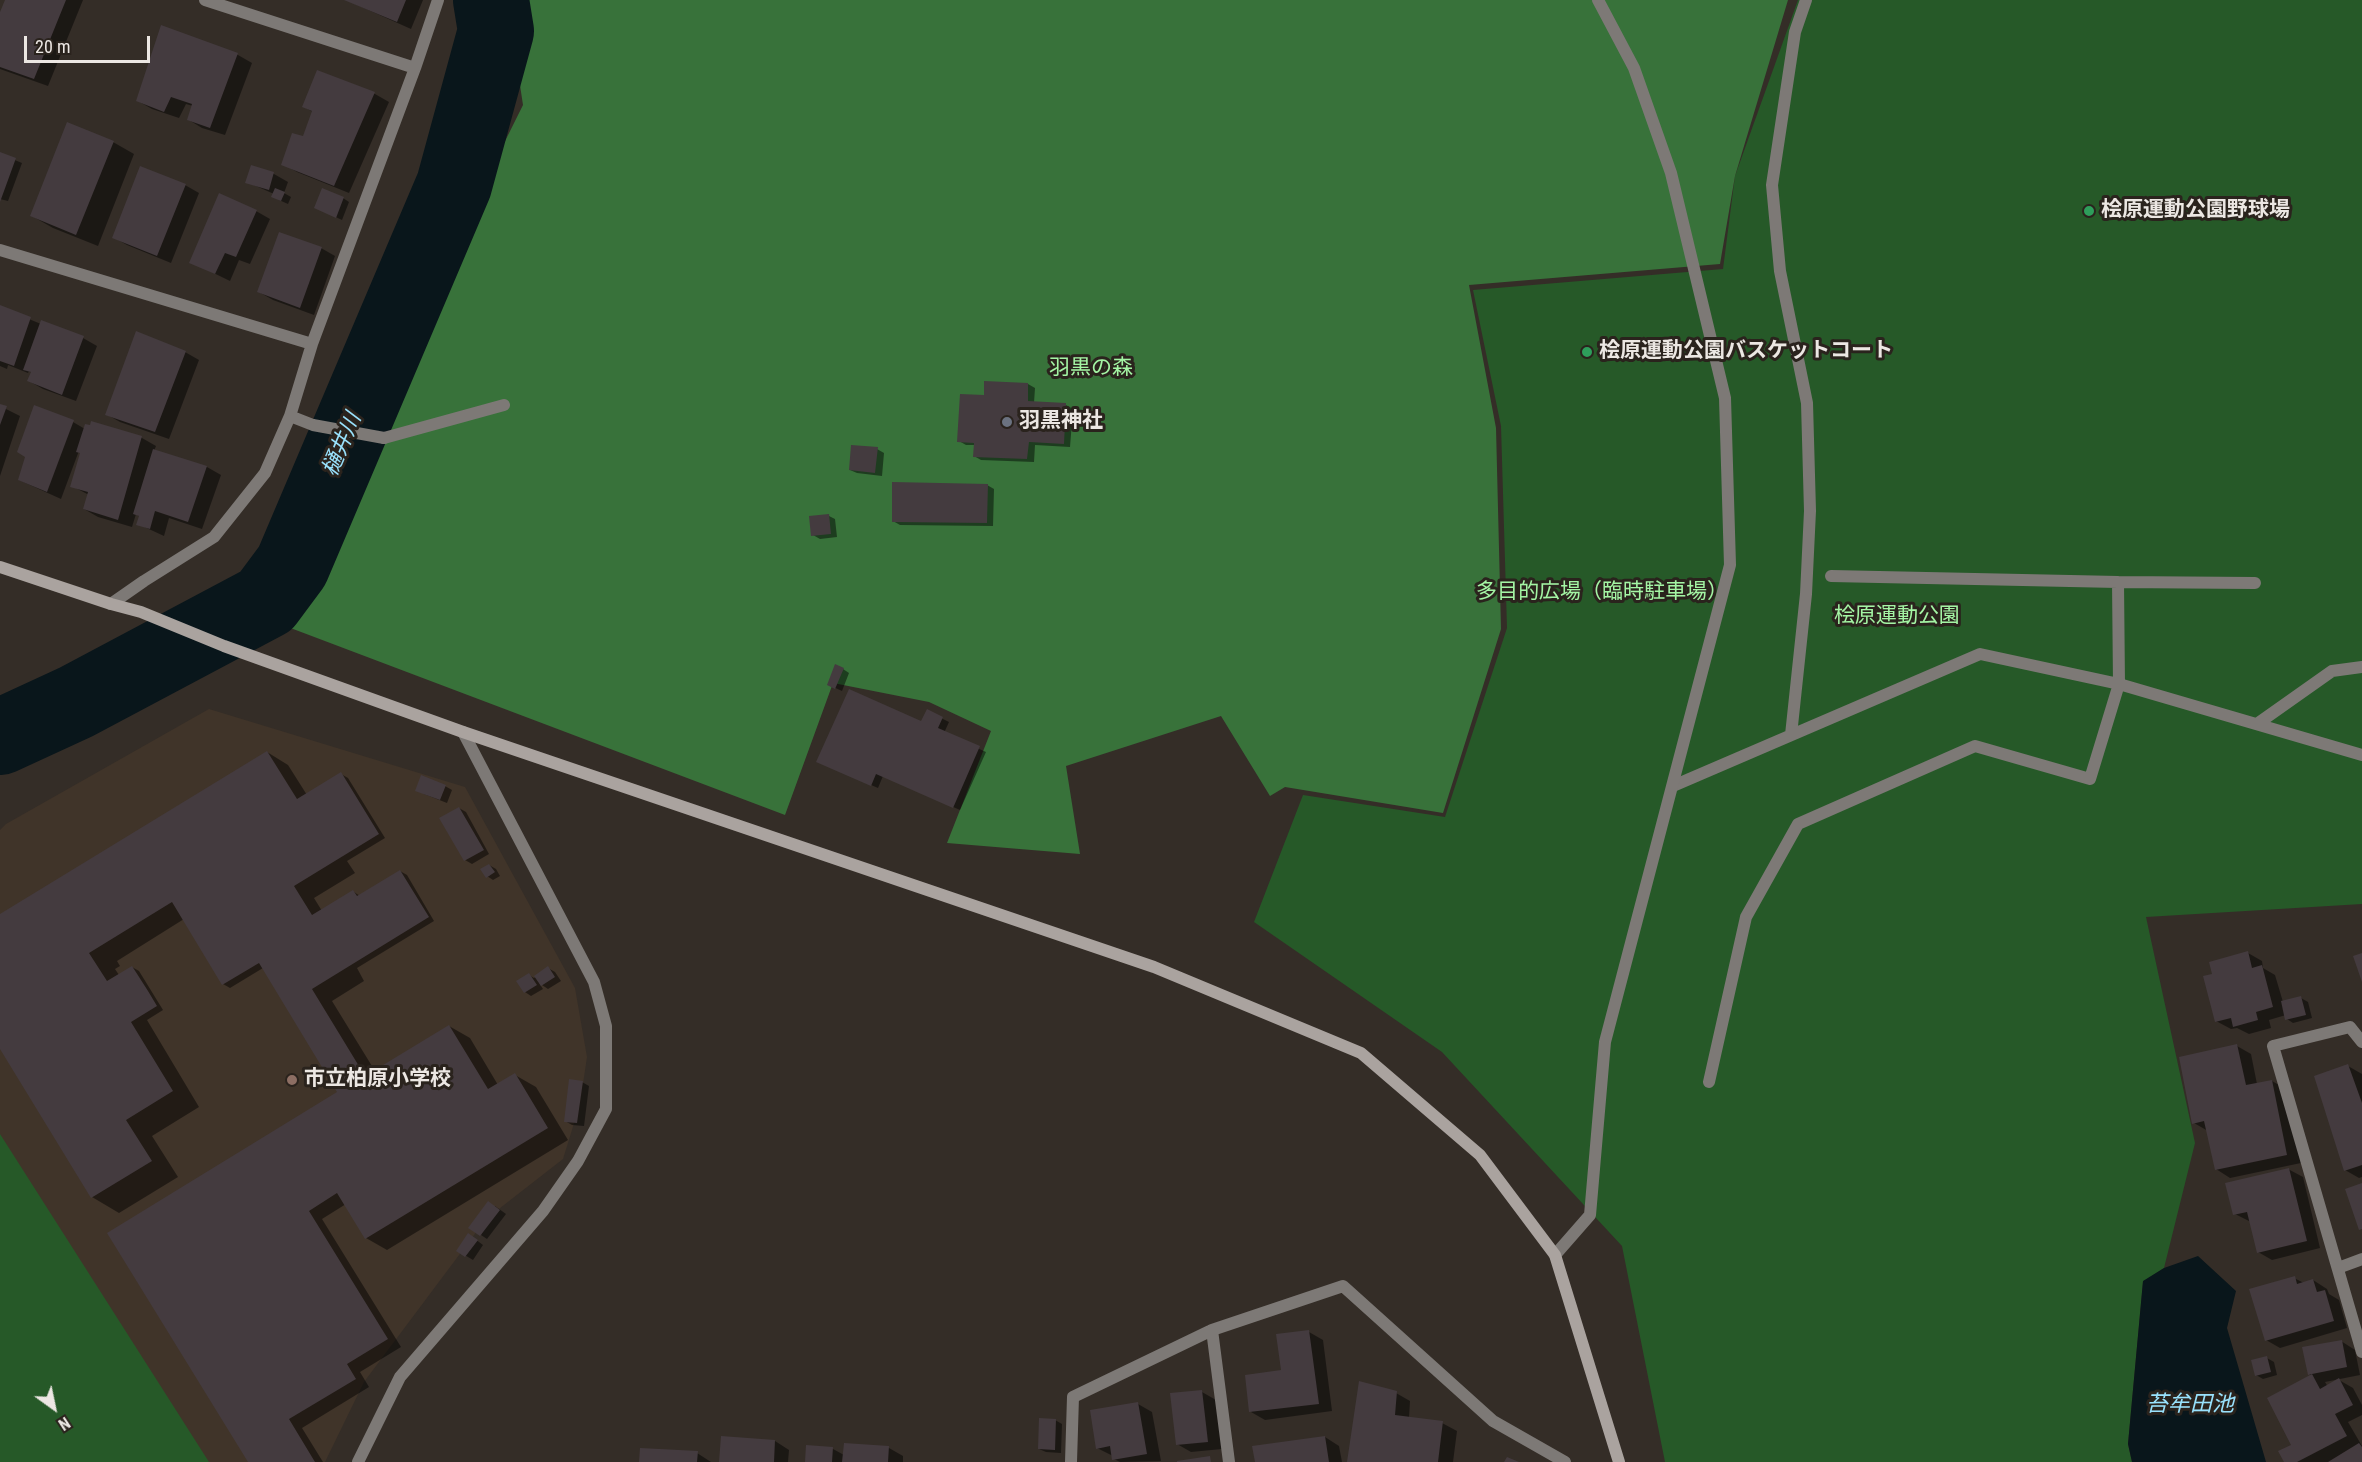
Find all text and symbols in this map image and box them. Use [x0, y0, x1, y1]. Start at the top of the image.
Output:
scale bar [27, 24, 153, 62]
text: 20 m [35, 36, 70, 57]
place label: 桧原運動公園野球場 [2101, 198, 2290, 224]
marker: 桧原運動公園野球場 [2082, 204, 2096, 218]
place label: 桧原運動公園バスケットコート [1599, 339, 1893, 365]
marker: 桧原運動公園バスケットコート [1580, 345, 1594, 359]
park label: 羽黒の森 [1049, 356, 1133, 382]
water label: 樋井川 [318, 409, 368, 481]
place label: 羽黒神社 [1019, 409, 1103, 435]
marker: 羽黒神社 [1000, 415, 1014, 429]
park label: 多目的広場（臨時駐車場） [1476, 580, 1728, 606]
park label: 桧原運動公園 [1834, 604, 1960, 630]
place label: 市立柏原小学校 [304, 1067, 451, 1093]
marker: 市立柏原小学校 [285, 1073, 299, 1087]
north arrow [24, 1378, 84, 1438]
water label: 苔牟田池 [2146, 1392, 2234, 1418]
text: N [55, 1413, 73, 1434]

